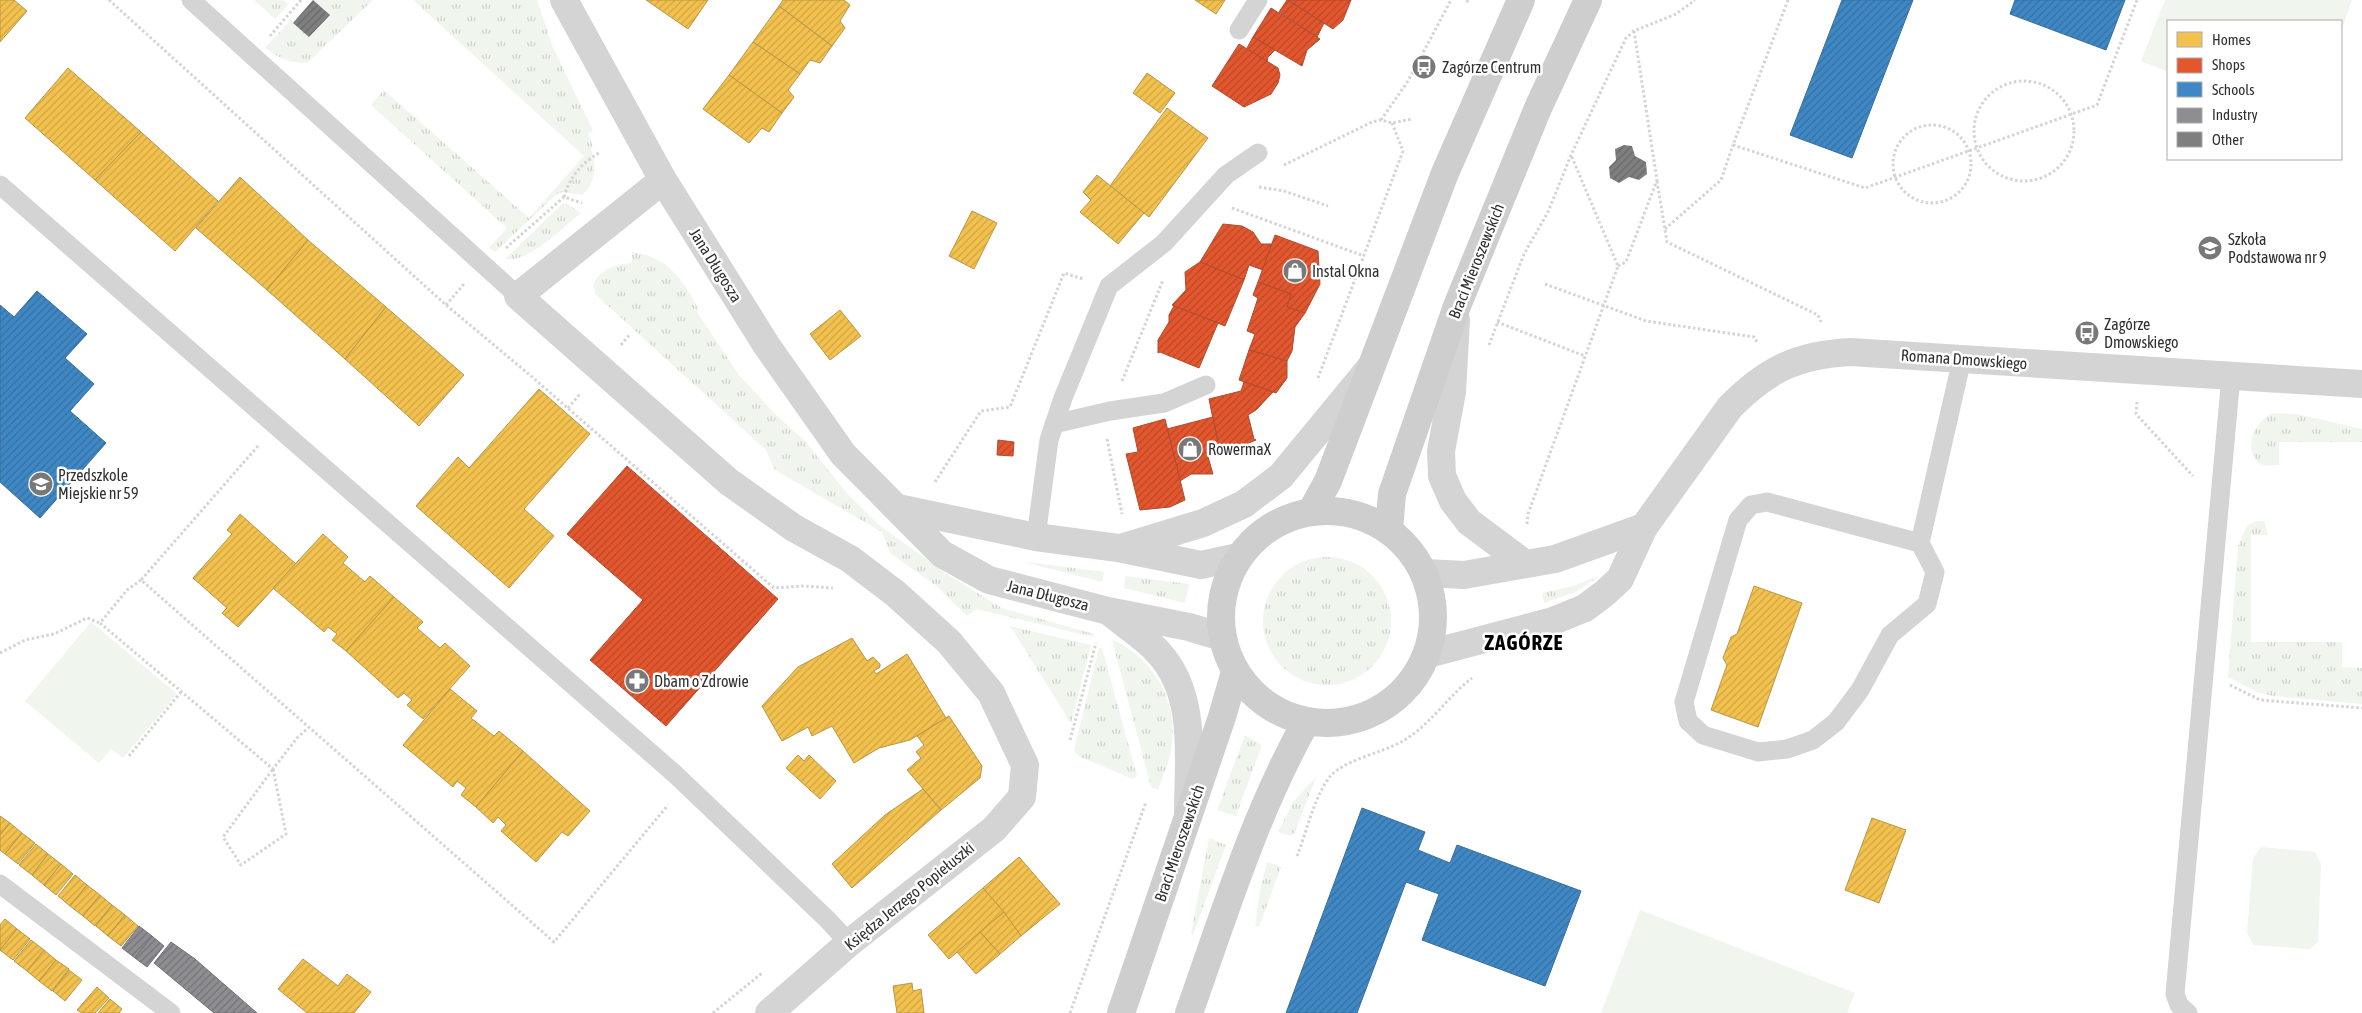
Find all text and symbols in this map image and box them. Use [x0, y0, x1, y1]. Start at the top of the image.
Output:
legend [2167, 20, 2342, 160]
text: Homes [2212, 31, 2251, 48]
bus stop icon: Zagórze Centrum [1411, 54, 1437, 80]
text: Shops [2212, 56, 2245, 73]
place label: Zagórze Centrum [1442, 58, 1541, 77]
text: Schools [2212, 81, 2255, 98]
text: Industry [2212, 106, 2258, 123]
text: Other [2212, 131, 2244, 148]
street label: Braci Mieroszewskich [1445, 201, 1507, 321]
street label: Jana Długosza [685, 225, 746, 306]
place label: Szkoła Podstawowa nr 9 [2228, 230, 2326, 266]
school or university icon: Szkoła Podstawowa nr 9 [2197, 235, 2223, 261]
shop icon: Instal Okna [1282, 258, 1308, 284]
place label: Instal Okna [1312, 262, 1380, 280]
place label: Zagórze Dmowskiego [2104, 315, 2179, 352]
bus stop icon: Zagórze Dmowskiego [2074, 320, 2100, 346]
street label: Romana Dmowskiego [1900, 346, 2028, 373]
shop icon: RowermaX [1177, 436, 1203, 462]
place label: RowermaX [1208, 440, 1272, 458]
place label: Przedszkole Miejskie nr 59 [58, 466, 138, 503]
school or university icon: Przedszkole Miejskie nr 59 [28, 471, 54, 497]
street label: Jana Długosza [1005, 576, 1091, 615]
district label: ZAGÓRZE [1484, 630, 1564, 654]
pharmacy icon: Dbam o Zdrowie [624, 668, 650, 694]
place label: Dbam o Zdrowie [654, 672, 749, 690]
street label: Braci Mieroszewskich [1151, 782, 1207, 904]
street label: Księdza Jerzego Popiełuszki [841, 838, 978, 954]

